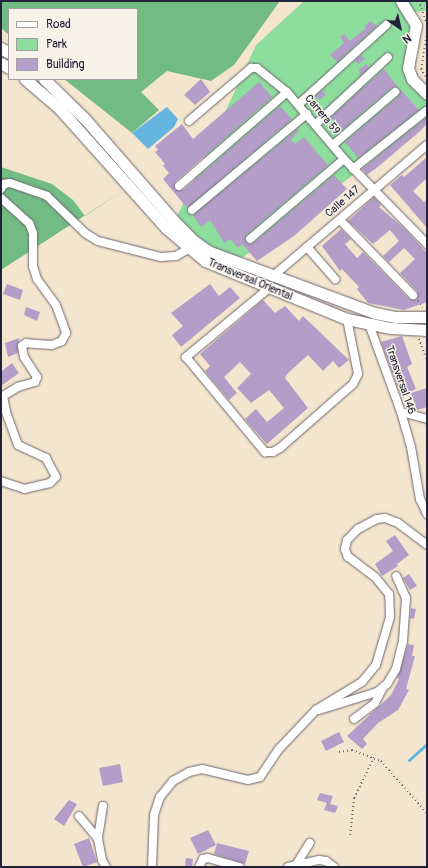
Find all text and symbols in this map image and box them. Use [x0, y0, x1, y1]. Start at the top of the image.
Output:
legend [8, 8, 138, 80]
north arrow [380, 8, 420, 48]
text: Road [46, 17, 71, 32]
text: N [400, 31, 414, 46]
text: Park [46, 37, 67, 52]
text: Building [46, 57, 85, 72]
street label: Carrera 59 [302, 92, 342, 138]
street label: Calle 147 [323, 183, 363, 221]
street label: Transversal Oriental [205, 256, 295, 304]
street label: Transversal 146 [382, 344, 418, 416]

